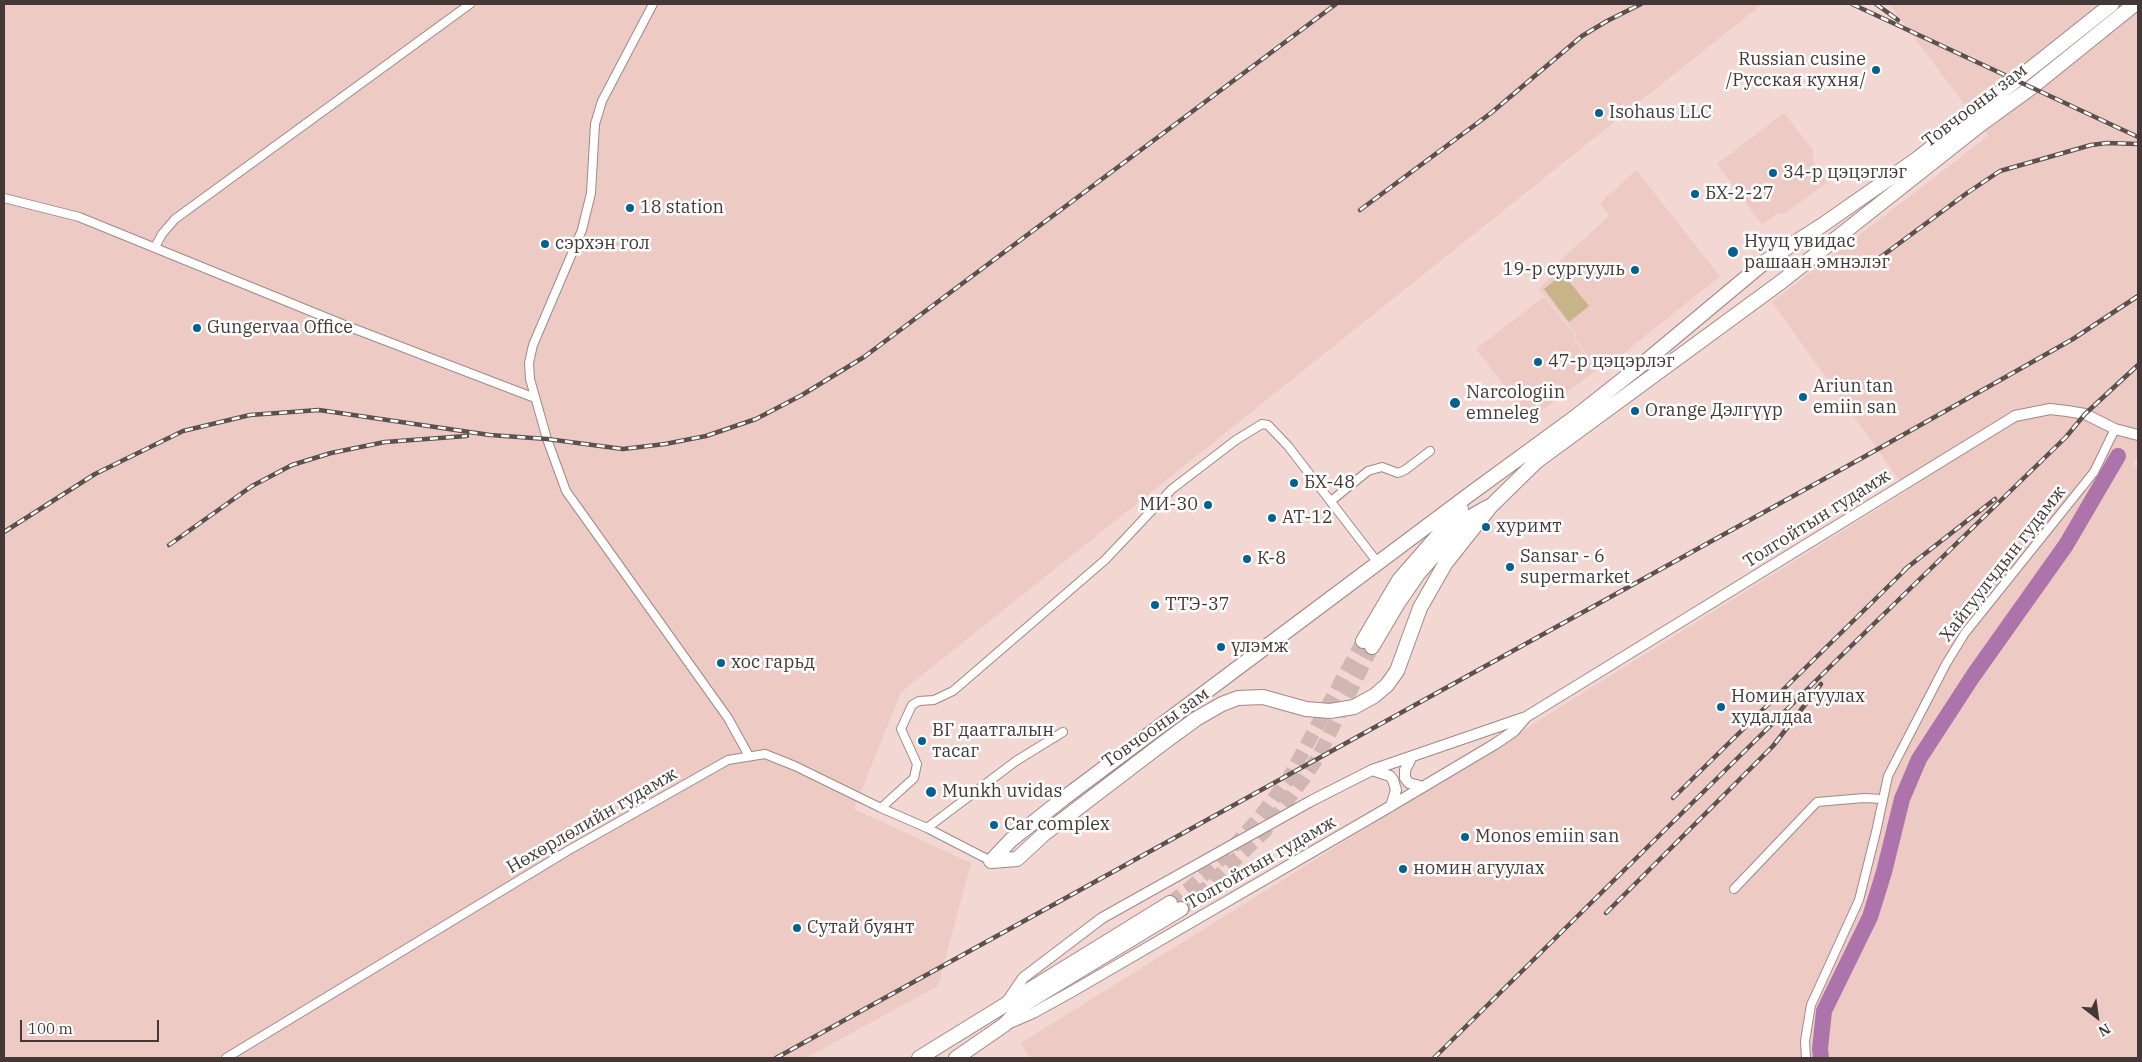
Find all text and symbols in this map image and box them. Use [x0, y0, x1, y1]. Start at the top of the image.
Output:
place label: Russian cusine /Русская кухня/ [1726, 49, 1866, 92]
street label: Товчооны зам [1918, 60, 2032, 152]
marker: Russian cusine /Русская кухня/ [1870, 64, 1882, 76]
place label: Isohaus LLC [1609, 102, 1712, 124]
marker: Isohaus LLC [1593, 107, 1605, 119]
place label: 34-р цэцэглэг [1783, 162, 1907, 184]
marker: 34-р цэцэглэг [1767, 167, 1779, 179]
place label: БХ-2-27 [1705, 183, 1774, 205]
marker: БХ-2-27 [1689, 188, 1701, 200]
place label: 18 station [640, 197, 724, 219]
marker: 18 station [624, 202, 636, 214]
place label: Нууц увидас рашаан эмнэлэг [1744, 231, 1890, 274]
place label: сэрхэн гол [555, 233, 650, 255]
marker: сэрхэн гол [539, 238, 551, 250]
marker: Нууц увидас рашаан эмнэлэг [1726, 245, 1740, 259]
place label: 19-р сургууль [1503, 259, 1625, 281]
marker: 19-р сургууль [1629, 264, 1641, 276]
place label: Gungervaa Office [207, 317, 353, 339]
marker: Gungervaa Office [191, 322, 203, 334]
place label: 47-р цэцэрлэг [1548, 351, 1675, 373]
marker: 47-р цэцэрлэг [1532, 356, 1544, 368]
place label: Ariun tan emiin san [1813, 376, 1897, 418]
place label: Narcologiin emneleg [1466, 382, 1565, 424]
marker: Ariun tan emiin san [1797, 391, 1809, 403]
marker: Narcologiin emneleg [1448, 396, 1462, 410]
place label: Orange Дэлгүүр [1645, 400, 1783, 422]
marker: Orange Дэлгүүр [1629, 405, 1641, 417]
street label: Толгойтын гудамж [1740, 465, 1894, 573]
place label: БХ-48 [1304, 472, 1355, 494]
marker: БХ-48 [1288, 477, 1300, 489]
street label: Хайгуулчдын гудамж [1936, 482, 2070, 646]
place label: МИ-30 [1139, 494, 1198, 516]
marker: МИ-30 [1202, 499, 1214, 511]
place label: АТ-12 [1282, 507, 1333, 529]
marker: АТ-12 [1266, 512, 1278, 524]
place label: хуримт [1496, 516, 1562, 538]
marker: хуримт [1480, 521, 1492, 533]
place label: Sansar - 6 supermarket [1520, 546, 1630, 588]
place label: К-8 [1257, 548, 1286, 570]
marker: К-8 [1241, 553, 1253, 565]
marker: Sansar - 6 supermarket [1504, 561, 1516, 573]
place label: ТТЭ-37 [1165, 594, 1230, 616]
marker: ТТЭ-37 [1149, 599, 1161, 611]
place label: үлэмж [1231, 636, 1288, 658]
marker: үлэмж [1215, 641, 1227, 653]
place label: хос гарьд [731, 652, 815, 674]
marker: хос гарьд [715, 657, 727, 669]
street label: Товчооны зам [1098, 683, 1214, 773]
place label: Номин агуулах худалдаа [1731, 686, 1865, 729]
marker: Номин агуулах худалдаа [1715, 701, 1727, 713]
place label: ВГ даатгалын тасаг [932, 720, 1054, 762]
marker: ВГ даатгалын тасаг [916, 735, 928, 747]
street label: Нөхөрлөлийн гудамж [503, 763, 681, 879]
place label: Munkh uvidas [942, 781, 1062, 803]
marker: Munkh uvidas [924, 785, 938, 799]
street label: Толгойтын гудамж [1182, 811, 1340, 915]
place label: Car complex [1004, 814, 1110, 836]
marker: Car complex [988, 819, 1000, 831]
place label: Monos emiin san [1475, 826, 1619, 848]
marker: Monos emiin san [1459, 831, 1471, 843]
place label: номин агуулах [1413, 858, 1545, 880]
marker: номин агуулах [1397, 863, 1409, 875]
place label: Сутай буянт [807, 917, 914, 939]
marker: Сутай буянт [791, 922, 803, 934]
north arrow [2072, 992, 2122, 1042]
scale bar [22, 1010, 161, 1042]
text: 100 m [28, 1019, 73, 1038]
text: N [2095, 1019, 2114, 1041]

